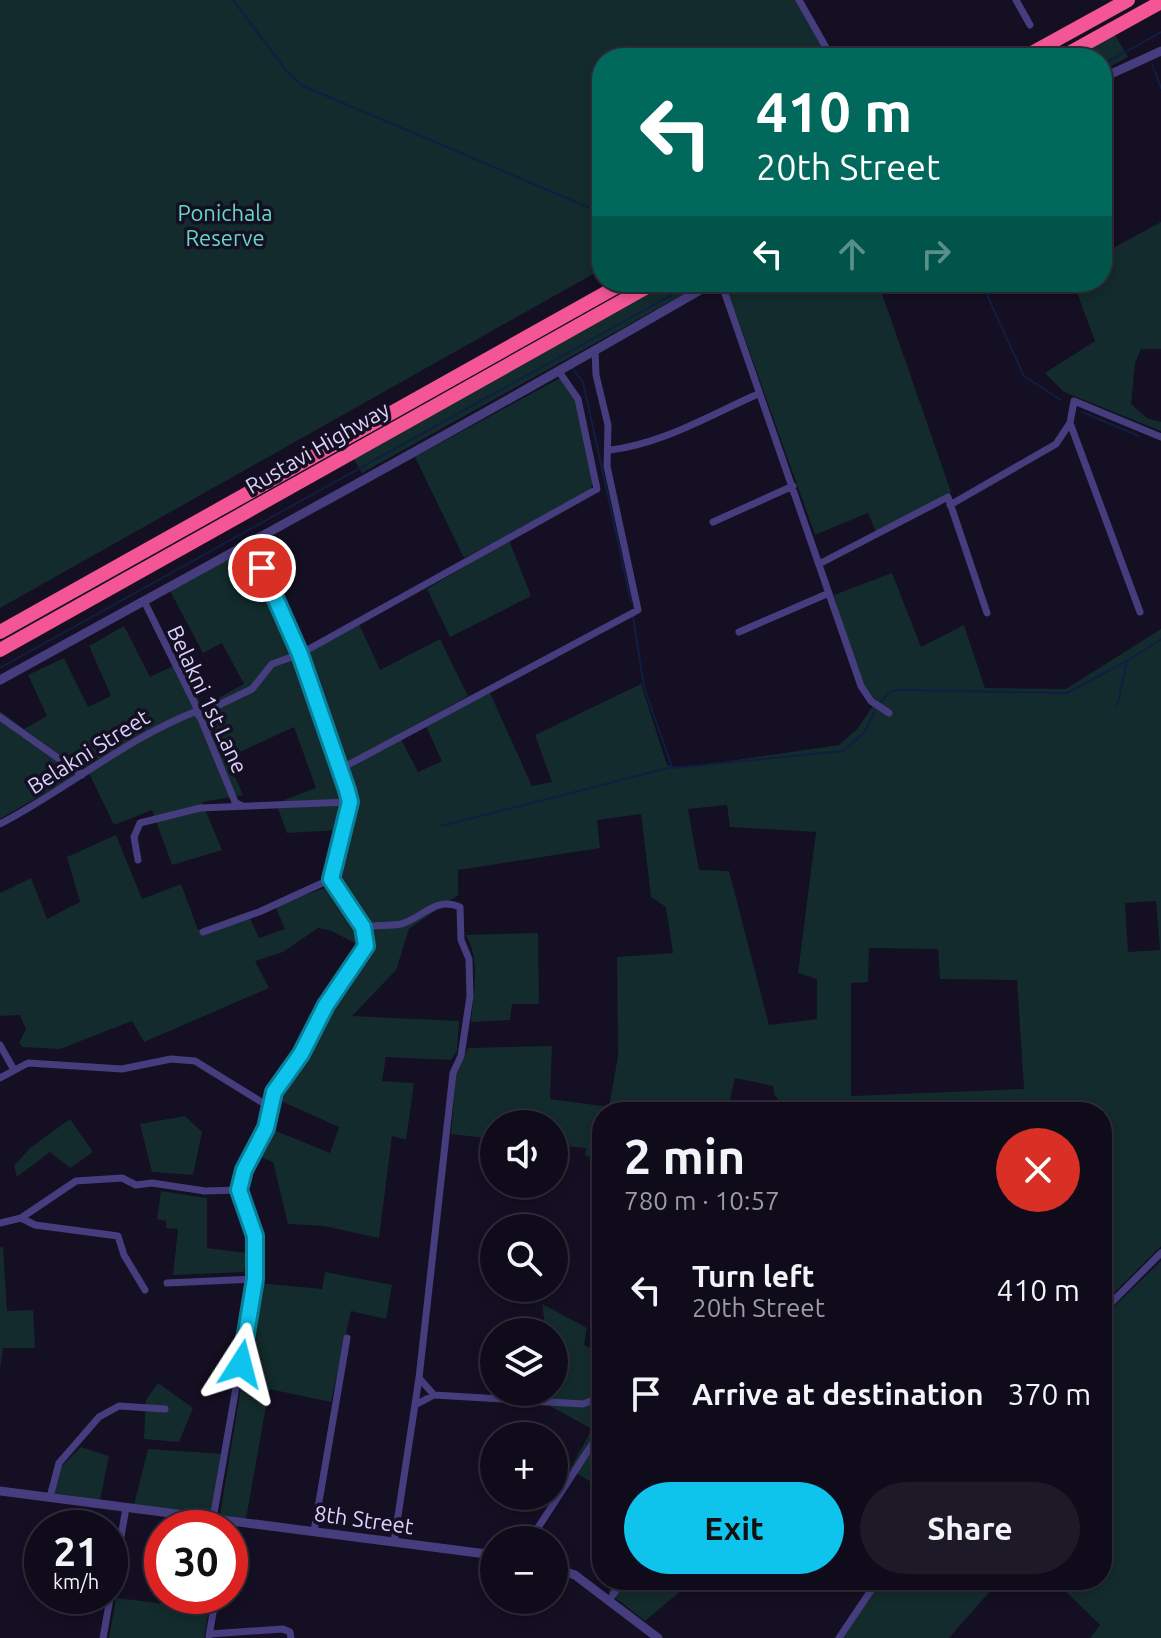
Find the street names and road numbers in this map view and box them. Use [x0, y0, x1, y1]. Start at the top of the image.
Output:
street label: Rustavi Highway [241, 396, 394, 498]
street label: Belakni 1st Lane [163, 621, 253, 777]
street label: Belakni Street [23, 703, 154, 798]
street label: 8th Street [313, 1500, 416, 1538]

